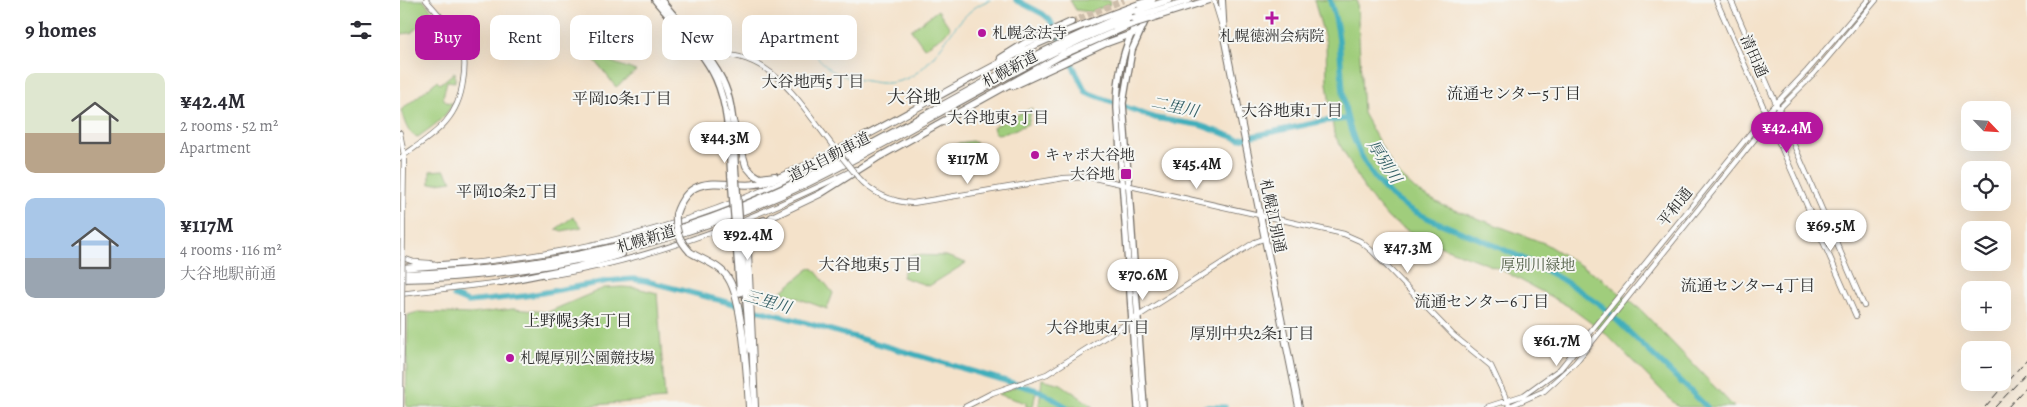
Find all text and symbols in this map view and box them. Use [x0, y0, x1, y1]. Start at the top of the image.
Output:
marker: 札幌徳洲会病院 [1265, 11, 1279, 25]
chip: Buy [415, 15, 480, 60]
chip: Rent [490, 15, 560, 60]
chip: Filters [570, 15, 652, 60]
chip: New [662, 15, 732, 60]
chip: Apartment [742, 15, 857, 60]
text: 9 homes [25, 16, 96, 44]
icon: filters [347, 16, 375, 44]
place label: 札幌念法寺 [992, 23, 1067, 43]
place label: 札幌徳洲会病院 [1219, 26, 1325, 46]
marker: 札幌念法寺 [976, 27, 988, 39]
street label: 清田通 [1736, 31, 1772, 81]
street label: 札幌新道 [979, 46, 1041, 92]
district label: 大谷地西5丁目 [762, 71, 864, 93]
district label: 流通センター5丁目 [1447, 83, 1581, 105]
district label: 大谷地 [887, 85, 941, 109]
text: ¥42.4M [180, 87, 245, 115]
district label: 平岡10条1丁目 [572, 88, 672, 110]
water label: 二里川 [1149, 91, 1203, 123]
icon: home [65, 93, 125, 153]
district label: 大谷地東1丁目 [1241, 100, 1343, 122]
north arrow [1961, 101, 2011, 151]
map controls [1961, 101, 2011, 391]
district label: 大谷地東3丁目 [947, 107, 1049, 129]
pin: ¥42.4M [1746, 112, 1828, 154]
text: 2 rooms · 52 m² [180, 115, 278, 137]
text: ¥42.4M [1762, 117, 1812, 139]
pin: ¥44.3M [684, 121, 766, 164]
text: ¥44.3M [701, 127, 749, 149]
street label: 道央自動車道 [784, 128, 874, 186]
water label: 厚別川 [1362, 135, 1408, 189]
text: Apartment [180, 137, 251, 159]
pin: ¥117M [933, 142, 1003, 185]
place label: キャポ大谷地 [1045, 145, 1135, 165]
text: ¥117M [948, 148, 988, 170]
pin: ¥45.4M [1156, 148, 1238, 190]
marker: キャポ大谷地 [1029, 149, 1041, 161]
text: ¥45.4M [1173, 153, 1221, 175]
button: locate [1961, 161, 2011, 211]
place label: 大谷地 [1070, 164, 1115, 184]
marker: 大谷地 [1119, 167, 1133, 181]
street label: 札幌江別通 [1255, 177, 1291, 255]
district label: 平岡10条2丁目 [456, 181, 558, 203]
street label: 平和通 [1653, 183, 1697, 231]
pin: ¥69.5M [1790, 210, 1872, 252]
text: ¥117M [180, 211, 234, 239]
text: ¥69.5M [1807, 215, 1855, 237]
icon: home [65, 218, 125, 278]
pin: ¥92.4M [707, 218, 789, 261]
street label: 札幌新道 [614, 221, 678, 257]
button: layers [1961, 221, 2011, 271]
text: ¥92.4M [723, 224, 773, 246]
pin: ¥47.3M [1367, 232, 1449, 274]
text: ¥47.3M [1384, 237, 1432, 259]
text: 4 rooms · 116 m² [180, 239, 282, 261]
district label: 大谷地東5丁目 [819, 254, 921, 276]
park label: 厚別川緑地 [1500, 255, 1576, 275]
pin: ¥70.6M [1102, 258, 1184, 301]
text: 大谷地駅前通 [180, 263, 276, 285]
text: ¥70.6M [1118, 264, 1168, 286]
district label: 流通センター4丁目 [1681, 275, 1815, 297]
button: + [1961, 281, 2011, 331]
water label: 三里川 [742, 285, 796, 320]
district label: 流通センター6丁目 [1415, 291, 1549, 313]
district label: 上野幌3条1丁目 [524, 310, 632, 332]
district label: 大谷地東4丁目 [1046, 317, 1150, 339]
district label: 厚別中央2条1丁目 [1189, 323, 1315, 345]
pin: ¥61.7M [1516, 324, 1598, 367]
text: ¥61.7M [1533, 330, 1581, 352]
button: − [1961, 341, 2011, 391]
place label: 札幌厚別公園競技場 [520, 348, 655, 368]
marker: 札幌厚別公園競技場 [504, 352, 516, 364]

